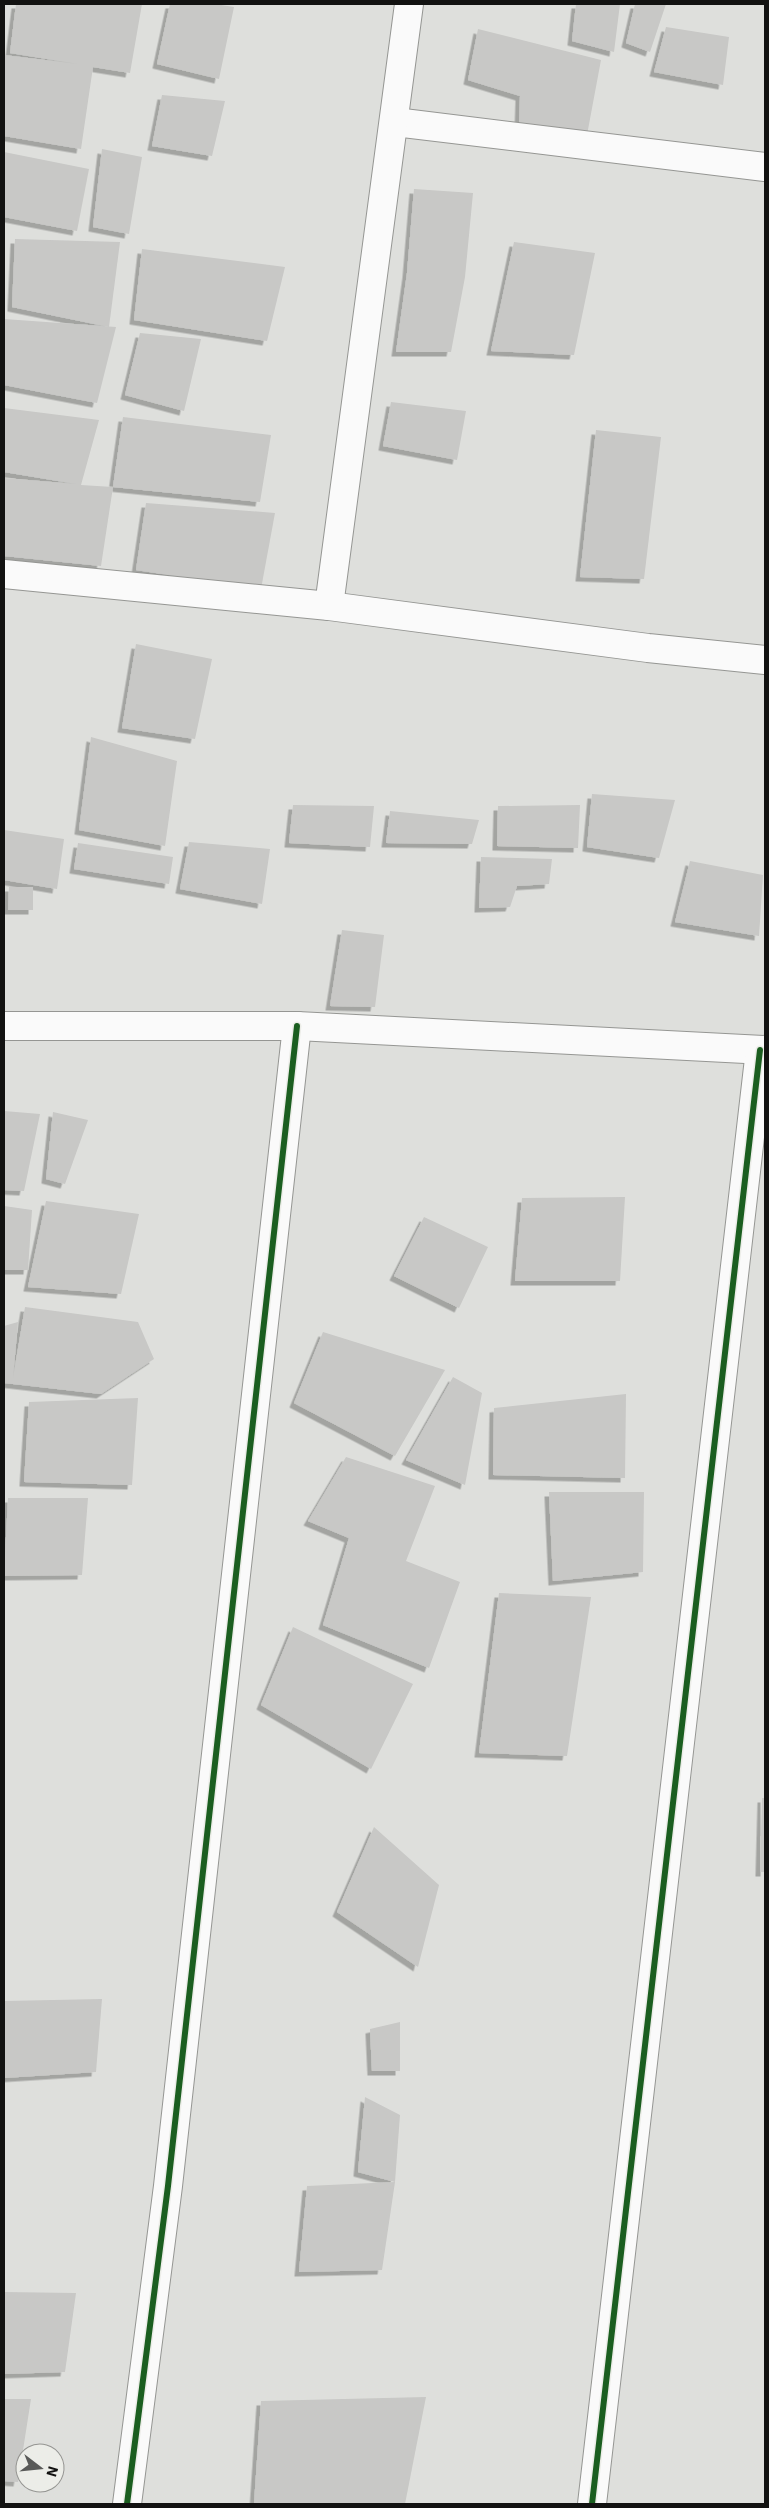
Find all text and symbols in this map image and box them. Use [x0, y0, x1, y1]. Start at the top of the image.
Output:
north arrow [15, 2443, 65, 2493]
text: N [42, 2464, 63, 2479]

